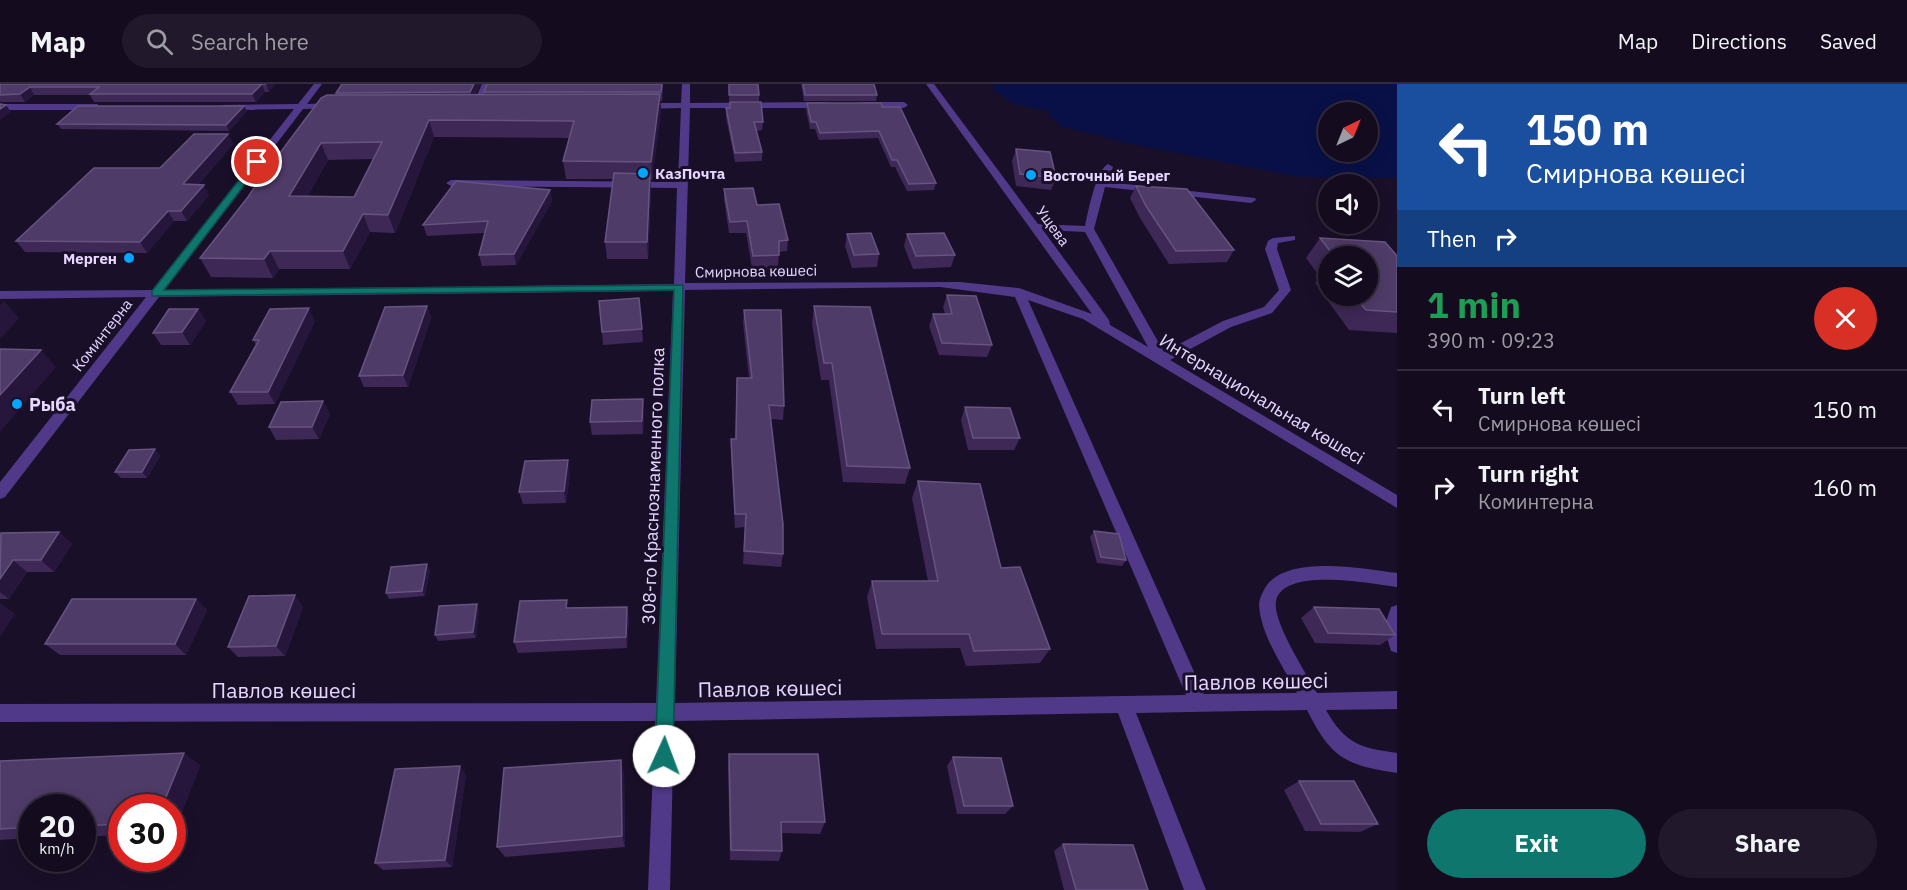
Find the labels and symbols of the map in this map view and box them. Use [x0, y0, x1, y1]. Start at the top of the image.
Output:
north arrow [1318, 102, 1378, 162]
pin [231, 136, 282, 187]
place label: КазПочта [655, 164, 726, 183]
marker: КазПочта [636, 166, 650, 180]
place label: Восточный Берег [1043, 166, 1171, 185]
marker: Восточный Берег [1024, 168, 1038, 182]
street label: Ущева [1032, 202, 1074, 250]
place label: Мерген [63, 249, 117, 268]
marker: Мерген [122, 251, 136, 265]
street label: Смирнова көшесі [695, 260, 817, 282]
street label: Коминтерна [68, 295, 136, 375]
street label: Интернациональная көшесі [1155, 329, 1369, 469]
street label: 308-го Краснознаменного полка [637, 347, 669, 625]
place label: Рыба [29, 393, 76, 416]
marker: Рыба [10, 397, 24, 411]
street label: Павлов көшесі [1183, 666, 1329, 696]
street label: Павлов көшесі [697, 673, 843, 703]
street label: Павлов көшесі [212, 676, 356, 704]
position arrow [632, 724, 696, 788]
speed limit sign: 30 [108, 794, 186, 872]

